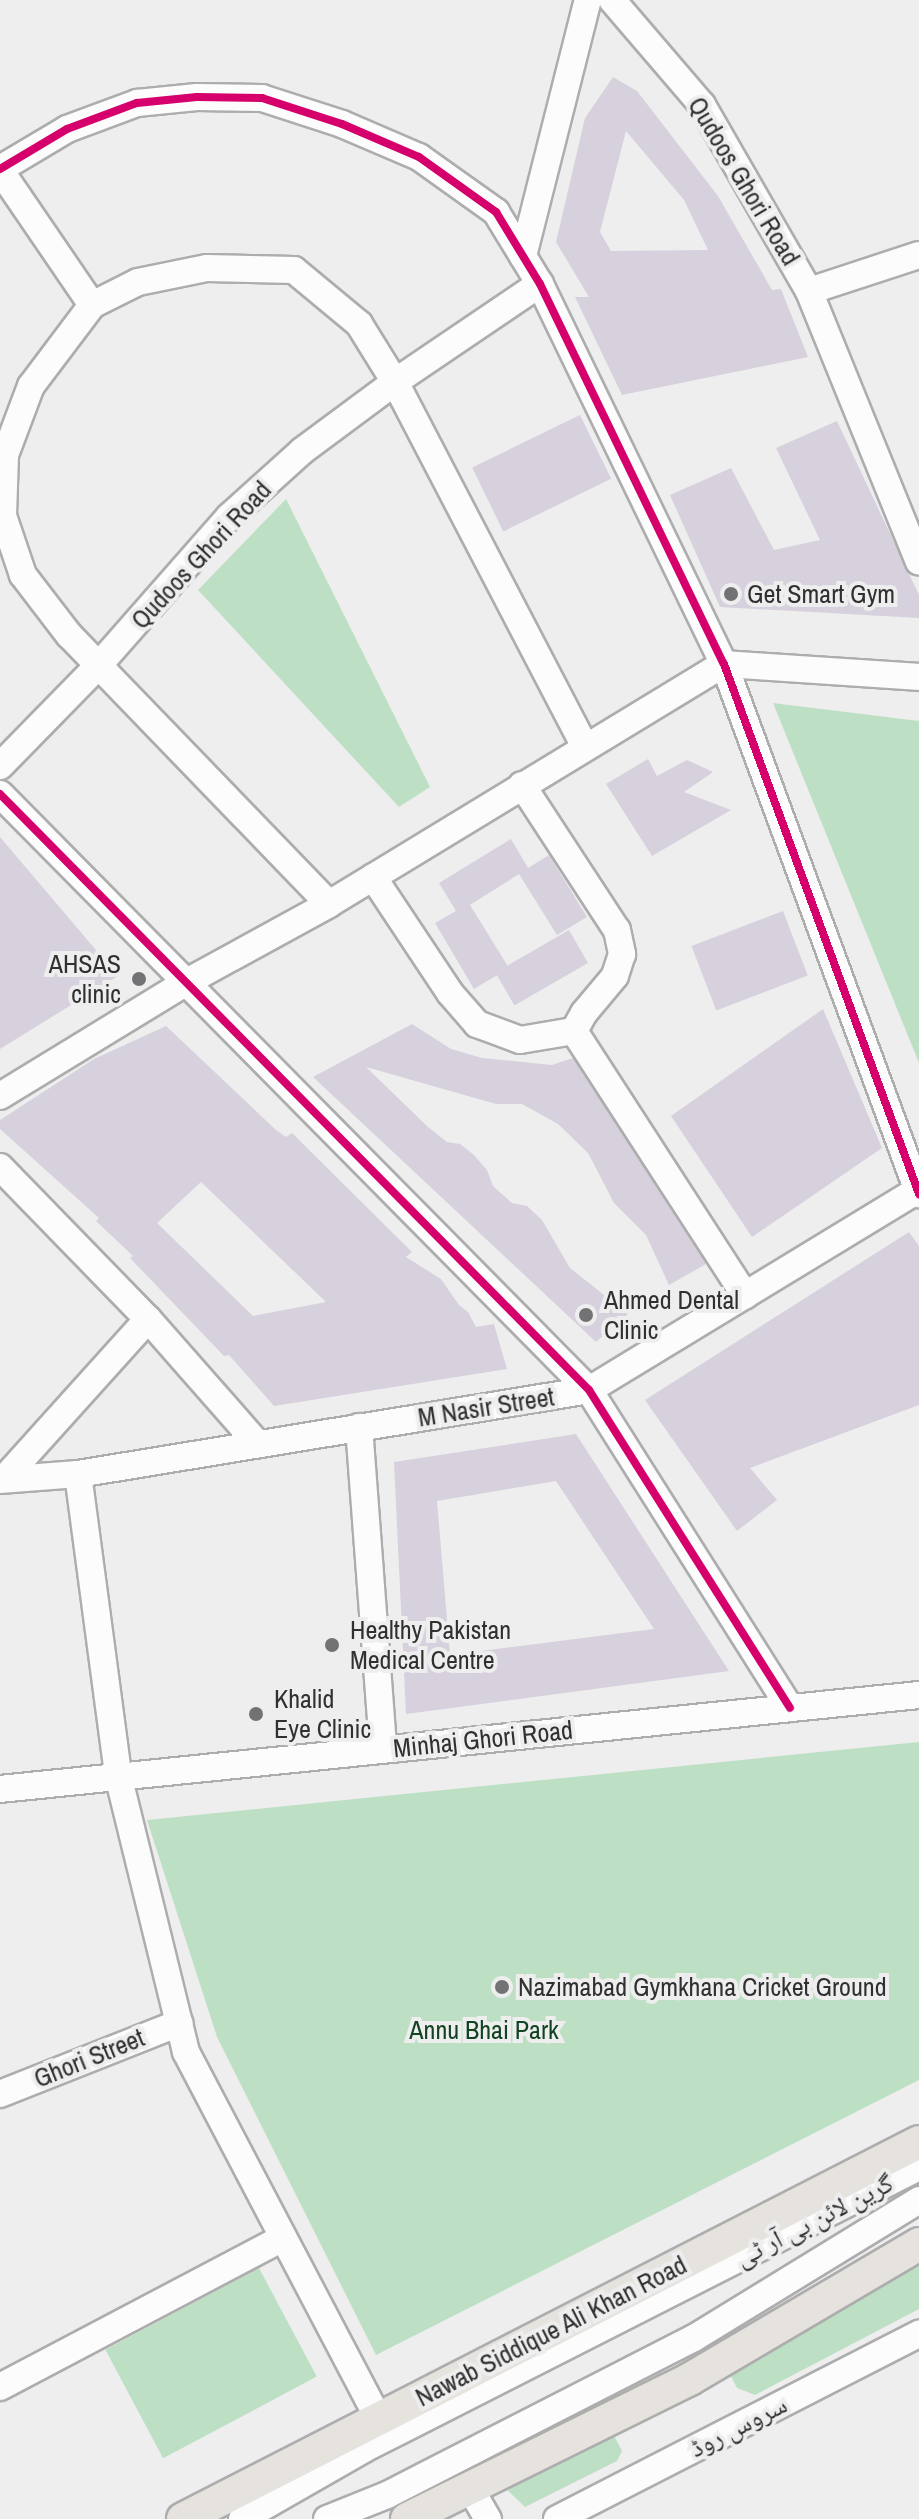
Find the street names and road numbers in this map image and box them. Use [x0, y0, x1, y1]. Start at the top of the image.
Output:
street label: Qudoos Ghori Road [681, 91, 807, 271]
street label: Qudoos Ghori Road [125, 475, 277, 635]
street label: M Nasir Street [416, 1381, 556, 1433]
street label: Minhaj Ghori Road [392, 1714, 574, 1764]
street label: Ghori Street [29, 2022, 149, 2094]
street label: گرین لائن بی آر ٹی [730, 2167, 898, 2273]
street label: Nawab Siddique Ali Khan Road [410, 2249, 692, 2413]
street label: سروس روڈ [684, 2388, 792, 2464]

